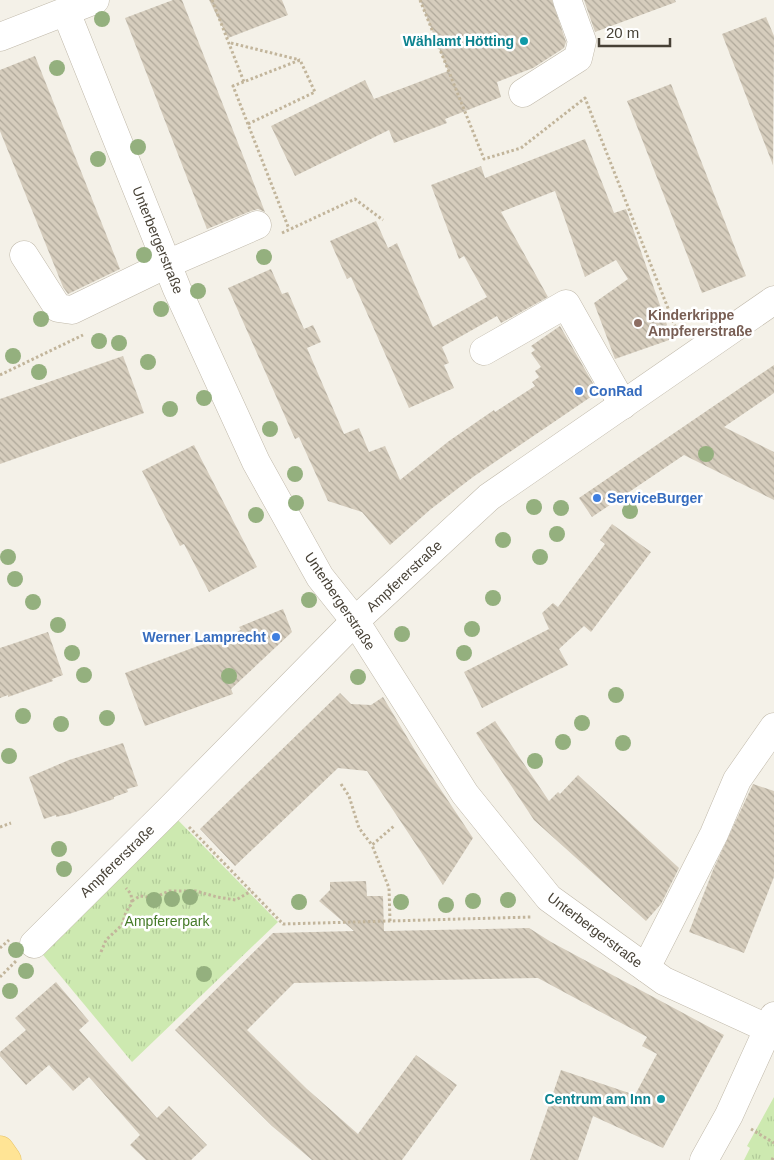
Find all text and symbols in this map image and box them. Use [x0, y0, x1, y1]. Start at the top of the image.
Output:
scale bar [599, 15, 670, 47]
text: 20 m [606, 24, 639, 41]
place label: Wählamt Hötting [403, 33, 514, 49]
marker: Wählamt Hötting [518, 35, 530, 47]
street label: Unterbergerstraße [129, 184, 187, 296]
place label: Kinderkrippe Ampfererstraße [648, 307, 752, 339]
marker: Kinderkrippe Ampfererstraße [632, 317, 644, 329]
place label: ConRad [589, 383, 643, 399]
marker: ConRad [573, 385, 585, 397]
place label: ServiceBurger [607, 490, 703, 506]
marker: ServiceBurger [591, 492, 603, 504]
street label: Ampfererstraße [363, 537, 445, 615]
street label: Unterbergerstraße [301, 549, 379, 653]
place label: Werner Lamprecht [143, 629, 266, 645]
marker: Werner Lamprecht [270, 631, 282, 643]
street label: Ampfererstraße [76, 821, 158, 901]
street label: Unterbergerstraße [545, 889, 646, 971]
park label: Ampfererpark [125, 913, 210, 929]
place label: Centrum am Inn [544, 1091, 651, 1107]
marker: Centrum am Inn [655, 1093, 667, 1105]

